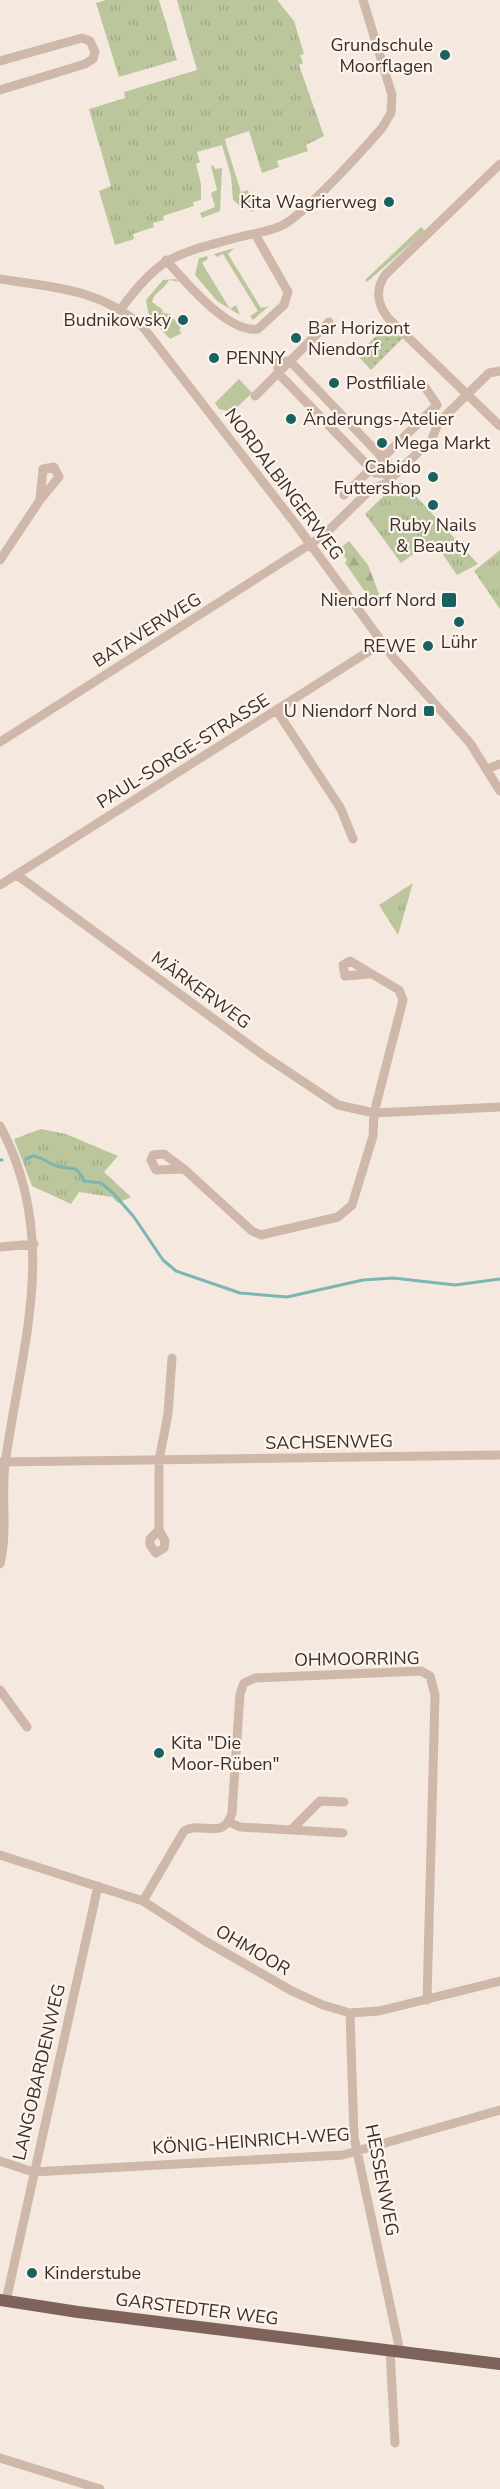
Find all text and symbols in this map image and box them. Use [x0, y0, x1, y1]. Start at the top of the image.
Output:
place label: Grundschule Moorflagen [331, 33, 433, 78]
marker: Grundschule Moorflagen [438, 48, 452, 62]
place label: Kita Wagrierweg [240, 190, 377, 214]
marker: Kita Wagrierweg [382, 195, 396, 209]
place label: Budnikowsky [64, 308, 172, 332]
marker: Budnikowsky [176, 313, 190, 327]
place label: Bar Horizont Niendorf [308, 316, 410, 361]
marker: Bar Horizont Niendorf [289, 331, 303, 345]
place label: PENNY [226, 346, 286, 370]
marker: PENNY [207, 351, 221, 365]
place label: Postfiliale [346, 371, 426, 395]
marker: Postfiliale [327, 376, 341, 390]
street label: NORDALBINGERWEG [219, 403, 349, 565]
place label: Änderungs-Atelier [303, 407, 454, 431]
marker: Änderungs-Atelier [284, 412, 298, 426]
place label: Mega Markt [394, 431, 491, 455]
marker: Mega Markt [375, 436, 389, 450]
place label: Cabido Futtershop [334, 455, 421, 500]
marker: Cabido Futtershop [426, 470, 440, 484]
marker: Ruby Nails & Beauty [426, 498, 440, 512]
place label: Ruby Nails & Beauty [389, 513, 477, 558]
street label: BATAVERWEG [88, 587, 206, 673]
place label: Niendorf Nord [321, 588, 436, 612]
marker: Niendorf Nord [440, 591, 458, 609]
marker: Lühr [452, 615, 466, 629]
place label: Lühr [441, 630, 478, 654]
place label: REWE [363, 634, 416, 658]
marker: REWE [421, 639, 435, 653]
street label: PAUL-SORGE-STRASSE [92, 688, 274, 814]
place label: U Niendorf Nord [284, 699, 417, 723]
marker: U Niendorf Nord [422, 704, 436, 718]
street label: MÄRKERWEG [146, 946, 256, 1034]
street label: SACHSENWEG [265, 1429, 393, 1455]
street label: OHMOORRING [294, 1646, 420, 1672]
place label: Kita "Die Moor-Rüben" [171, 1731, 280, 1776]
marker: Kita "Die Moor-Rüben" [152, 1746, 166, 1760]
street label: OHMOOR [211, 1919, 295, 1981]
street label: LANGOBARDENWEG [7, 1981, 71, 2163]
street label: KÖNIG-HEINRICH-WEG [151, 2122, 351, 2160]
street label: HESSENWEG [359, 2122, 405, 2238]
place label: Kinderstube [44, 2261, 141, 2285]
marker: Kinderstube [25, 2266, 39, 2280]
street label: GARSTEDTER WEG [114, 2287, 280, 2331]

